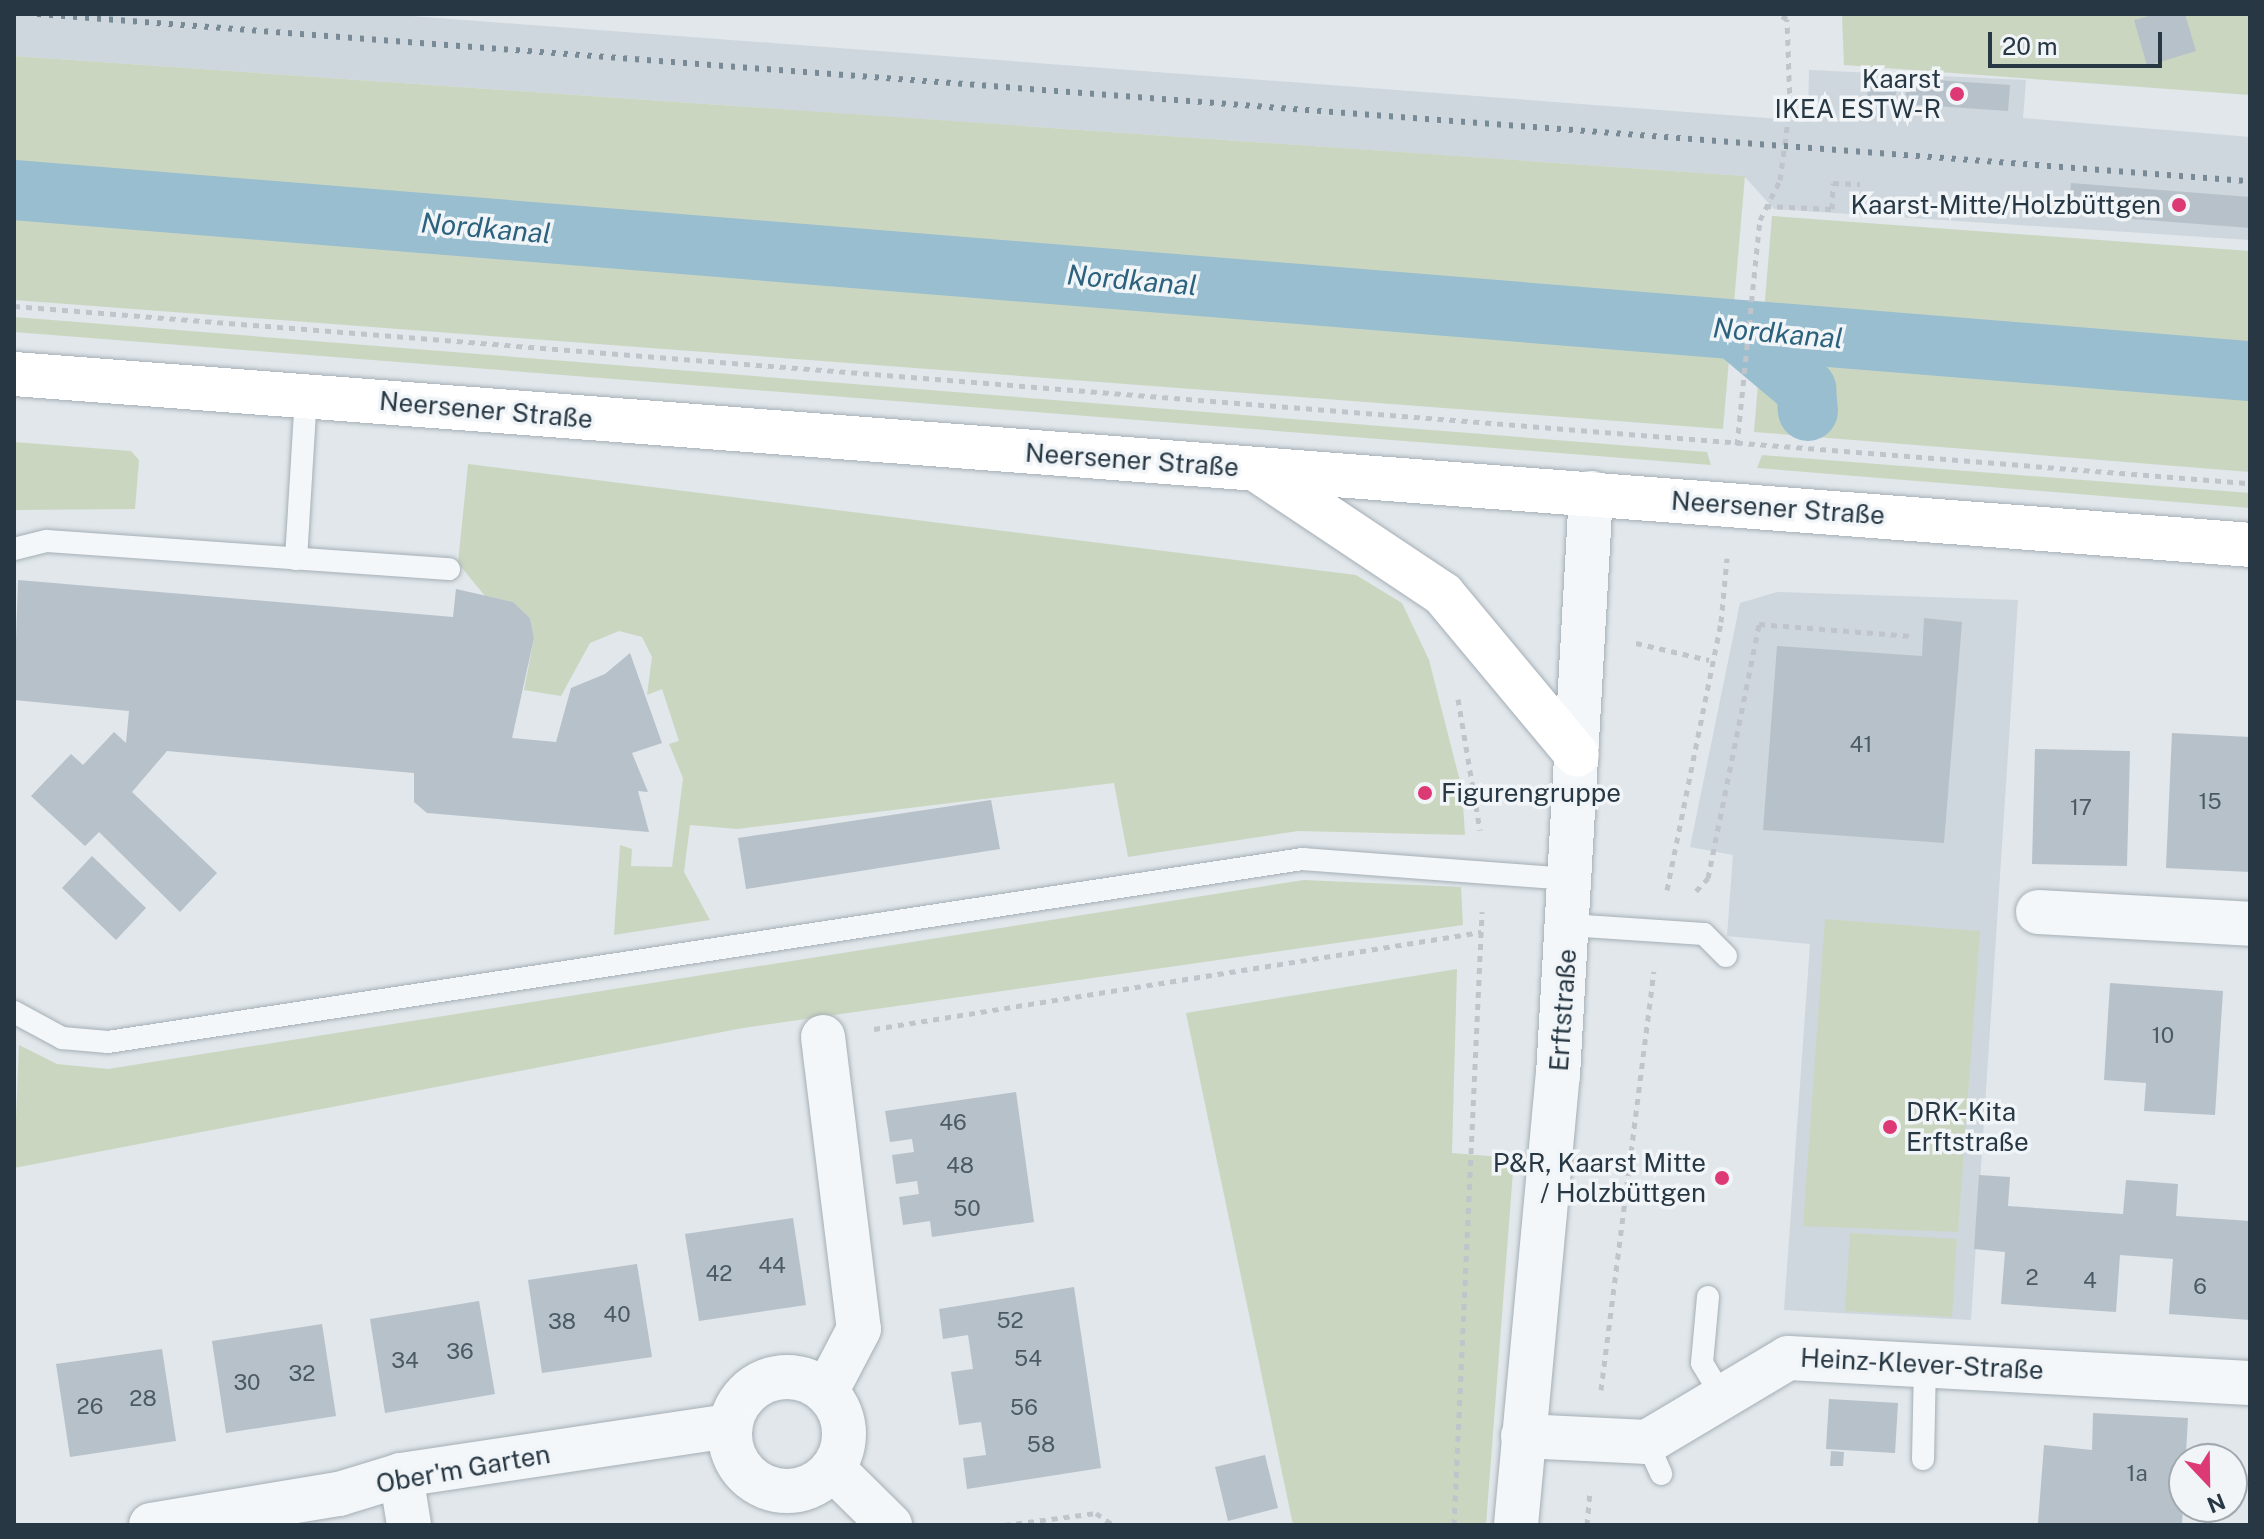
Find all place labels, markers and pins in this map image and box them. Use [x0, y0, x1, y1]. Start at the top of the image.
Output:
place label: Kaarst IKEA ESTW-R [1775, 63, 1941, 124]
marker: Kaarst IKEA ESTW-R [1948, 85, 1966, 103]
place label: Kaarst-Mitte/Holzbüttgen [1850, 189, 2161, 221]
marker: Kaarst-Mitte/Holzbüttgen [2168, 194, 2190, 216]
place label: Figurengruppe [1441, 777, 1621, 809]
marker: Figurengruppe [1416, 784, 1434, 802]
place label: DRK-Kita Erftstraße [1906, 1096, 2029, 1158]
marker: DRK-Kita Erftstraße [1881, 1118, 1899, 1136]
place label: P&R, Kaarst Mitte / Holzbüttgen [1493, 1147, 1706, 1208]
marker: P&R, Kaarst Mitte / Holzbüttgen [1713, 1169, 1731, 1187]

